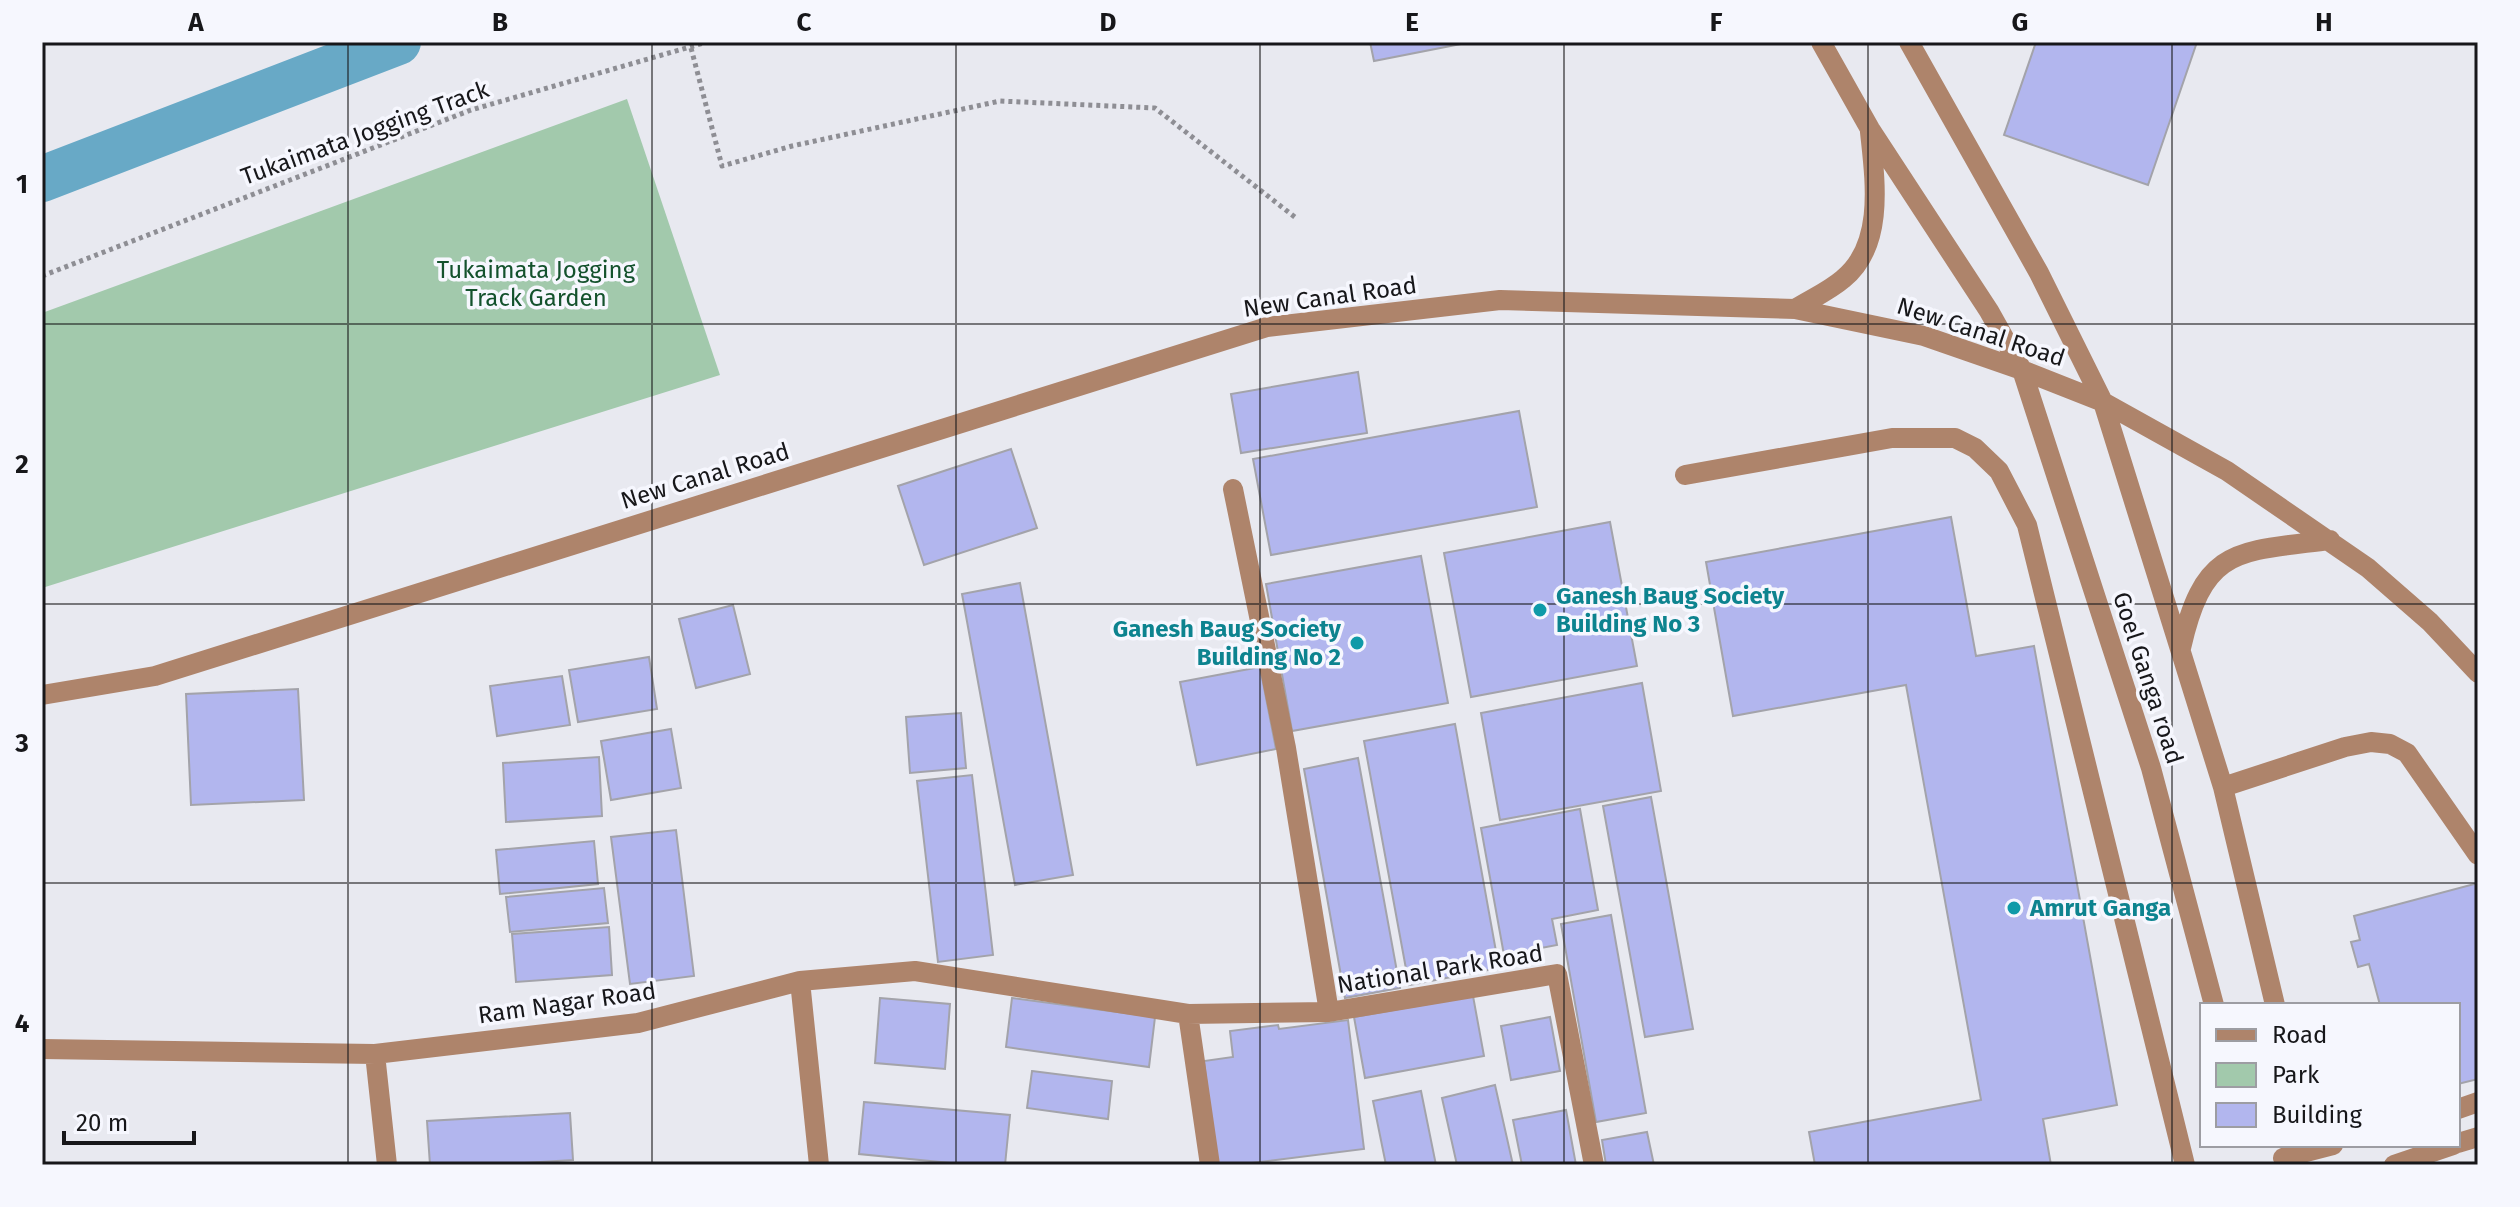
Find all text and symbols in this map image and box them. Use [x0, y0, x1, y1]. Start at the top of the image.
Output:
text: A [187, 7, 204, 38]
text: B [492, 7, 508, 38]
text: C [797, 7, 812, 38]
text: D [1100, 7, 1117, 38]
text: E [1405, 7, 1419, 38]
text: F [1710, 7, 1723, 38]
text: G [2012, 7, 2028, 38]
text: H [2315, 7, 2333, 38]
street label: Tukaimata Jogging Track [237, 75, 493, 191]
text: 1 [16, 169, 28, 200]
park label: Tukaimata Jogging Track Garden [437, 256, 636, 312]
street label: New Canal Road [1241, 271, 1419, 323]
street label: New Canal Road [1893, 292, 2069, 372]
street label: New Canal Road [617, 437, 793, 515]
text: 2 [15, 449, 29, 480]
place label: Ganesh Baug Society Building No 3 [1556, 582, 1785, 638]
street label: Goel Ganga road [2107, 589, 2189, 767]
marker: Ganesh Baug Society Building No 3 [1531, 601, 1549, 619]
place label: Ganesh Baug Society Building No 2 [1113, 615, 1342, 671]
marker: Ganesh Baug Society Building No 2 [1348, 634, 1366, 652]
text: 3 [14, 728, 29, 759]
place label: Amrut Ganga [2029, 894, 2171, 922]
marker: Amrut Ganga [2005, 899, 2023, 917]
street label: National Park Road [1335, 939, 1545, 999]
street label: Ram Nagar Road [476, 977, 658, 1029]
legend [2200, 1003, 2460, 1147]
text: 4 [15, 1008, 30, 1039]
text: Road [2272, 1021, 2327, 1049]
text: Park [2272, 1061, 2320, 1089]
scale bar [64, 1095, 194, 1145]
text: Building [2272, 1101, 2362, 1129]
text: 20 m [76, 1109, 128, 1137]

